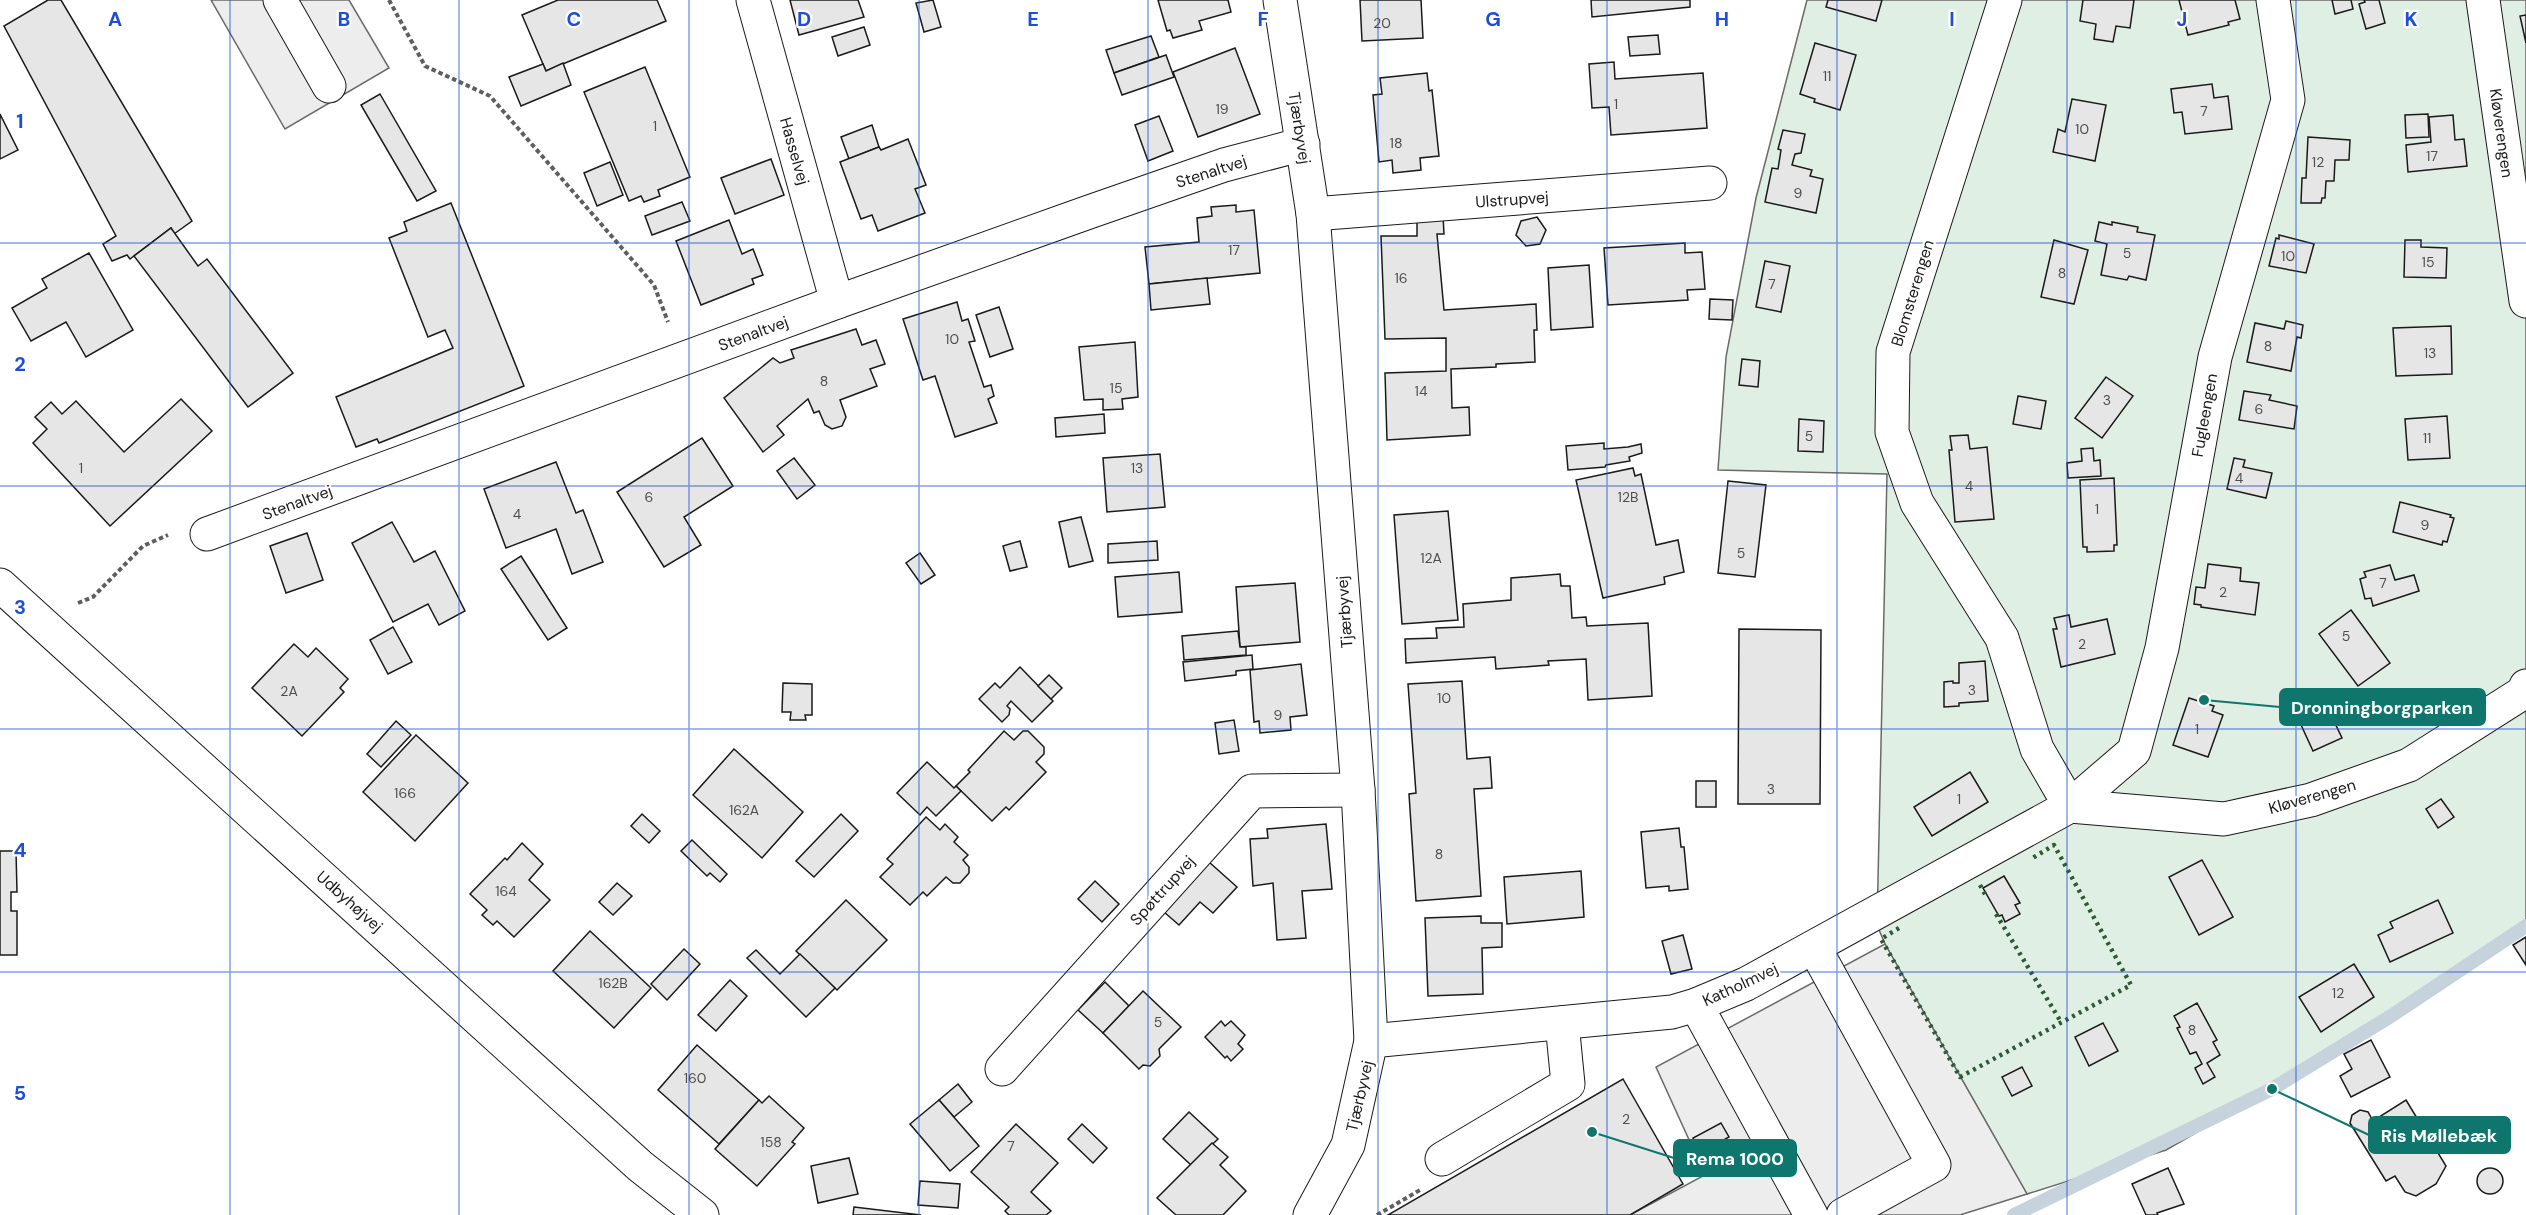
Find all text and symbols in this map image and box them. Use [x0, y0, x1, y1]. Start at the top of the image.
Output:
text: A [108, 6, 122, 32]
text: B [338, 6, 350, 32]
text: C [567, 6, 581, 32]
text: D [797, 6, 811, 32]
text: E [1027, 6, 1039, 32]
text: F [1257, 6, 1269, 32]
text: G [1485, 6, 1501, 32]
text: H [1715, 6, 1729, 32]
text: I [1949, 6, 1955, 32]
text: J [2177, 6, 2187, 32]
text: K [2404, 6, 2418, 32]
house number: 20 [1373, 14, 1391, 32]
house number: 11 [1823, 67, 1831, 85]
street label: Kløverengen [2485, 87, 2518, 179]
street label: Tjærbyvej [1283, 91, 1316, 166]
house number: 1 [1614, 95, 1618, 113]
house number: 19 [1215, 100, 1229, 118]
house number: 7 [2200, 102, 2208, 120]
text: 1 [16, 108, 24, 134]
street label: Hasselvej [775, 115, 814, 187]
house number: 1 [653, 117, 657, 135]
house number: 10 [2075, 120, 2089, 138]
house number: 18 [1390, 134, 1402, 152]
house number: 17 [2426, 147, 2438, 165]
street label: Stenaltvej [1173, 150, 1249, 193]
house number: 12 [2312, 153, 2324, 171]
house number: 9 [1794, 184, 1803, 202]
street label: Ulstrupvej [1475, 186, 1550, 213]
street label: Blomsterengen [1886, 237, 1939, 349]
house number: 17 [1228, 241, 1240, 259]
house number: 5 [2123, 244, 2131, 262]
house number: 10 [2281, 247, 2295, 265]
house number: 15 [2422, 253, 2434, 271]
house number: 8 [2058, 264, 2066, 282]
house number: 16 [1394, 269, 1408, 287]
house number: 7 [1768, 275, 1776, 293]
street label: Stenaltvej [715, 311, 791, 356]
house number: 10 [945, 330, 959, 348]
house number: 8 [2264, 337, 2272, 355]
house number: 13 [2424, 344, 2436, 362]
text: 2 [14, 351, 26, 377]
house number: 8 [820, 372, 828, 390]
street label: Fugleengen [2187, 372, 2222, 459]
house number: 15 [1110, 379, 1122, 397]
house number: 14 [1415, 382, 1428, 400]
house number: 3 [2103, 391, 2111, 409]
house number: 6 [2255, 400, 2263, 418]
house number: 5 [1805, 427, 1813, 445]
house number: 11 [2423, 429, 2431, 447]
house number: 1 [79, 459, 83, 477]
house number: 13 [1131, 459, 1143, 477]
house number: 4 [2235, 469, 2244, 487]
house number: 4 [1965, 477, 1974, 495]
street label: Stenaltvej [259, 480, 335, 525]
house number: 6 [645, 488, 653, 506]
house number: 12B [1618, 488, 1638, 506]
house number: 1 [2095, 500, 2099, 518]
house number: 4 [513, 505, 522, 523]
house number: 9 [2421, 516, 2430, 534]
house number: 5 [1737, 544, 1745, 562]
house number: 12A [1420, 549, 1442, 567]
house number: 7 [2379, 574, 2387, 592]
street label: Tjærbyvej [1331, 575, 1358, 649]
house number: 2 [2219, 583, 2227, 601]
text: 3 [14, 594, 26, 620]
house number: 5 [2342, 627, 2350, 645]
house number: 2 [2078, 635, 2086, 653]
house number: 3 [1968, 681, 1976, 699]
house number: 2A [280, 682, 298, 700]
house number: 10 [1437, 689, 1451, 707]
callout: Dronningborgparken [2280, 689, 2485, 725]
text: Dronningborgparken [2291, 696, 2473, 720]
house number: 9 [1274, 706, 1283, 724]
house number: 1 [2195, 720, 2199, 738]
street label: Kløverengen [2266, 774, 2358, 819]
house number: 3 [1767, 780, 1775, 798]
house number: 166 [394, 784, 416, 802]
house number: 1 [1957, 790, 1961, 808]
house number: 162A [729, 801, 759, 819]
text: 4 [14, 837, 27, 863]
house number: 8 [1435, 845, 1443, 863]
street label: Spøttrupvej [1125, 851, 1199, 930]
street label: Udbyhøjvej [312, 866, 387, 937]
house number: 164 [495, 882, 517, 900]
street label: Katholmvej [1699, 958, 1781, 1011]
house number: 162B [598, 974, 628, 992]
house number: 12 [2332, 984, 2344, 1002]
house number: 5 [1154, 1013, 1162, 1031]
house number: 8 [2188, 1021, 2196, 1039]
street label: Tjærbyvej [1341, 1058, 1378, 1134]
house number: 160 [684, 1069, 706, 1087]
text: 5 [14, 1080, 26, 1106]
house number: 2 [1622, 1110, 1630, 1128]
callout: Ris Møllebæk [2369, 1117, 2510, 1153]
text: Ris Møllebæk [2381, 1124, 2498, 1148]
house number: 158 [760, 1133, 782, 1151]
house number: 7 [1007, 1137, 1015, 1155]
callout: Rema 1000 [1674, 1140, 1796, 1176]
text: Rema 1000 [1686, 1147, 1784, 1171]

